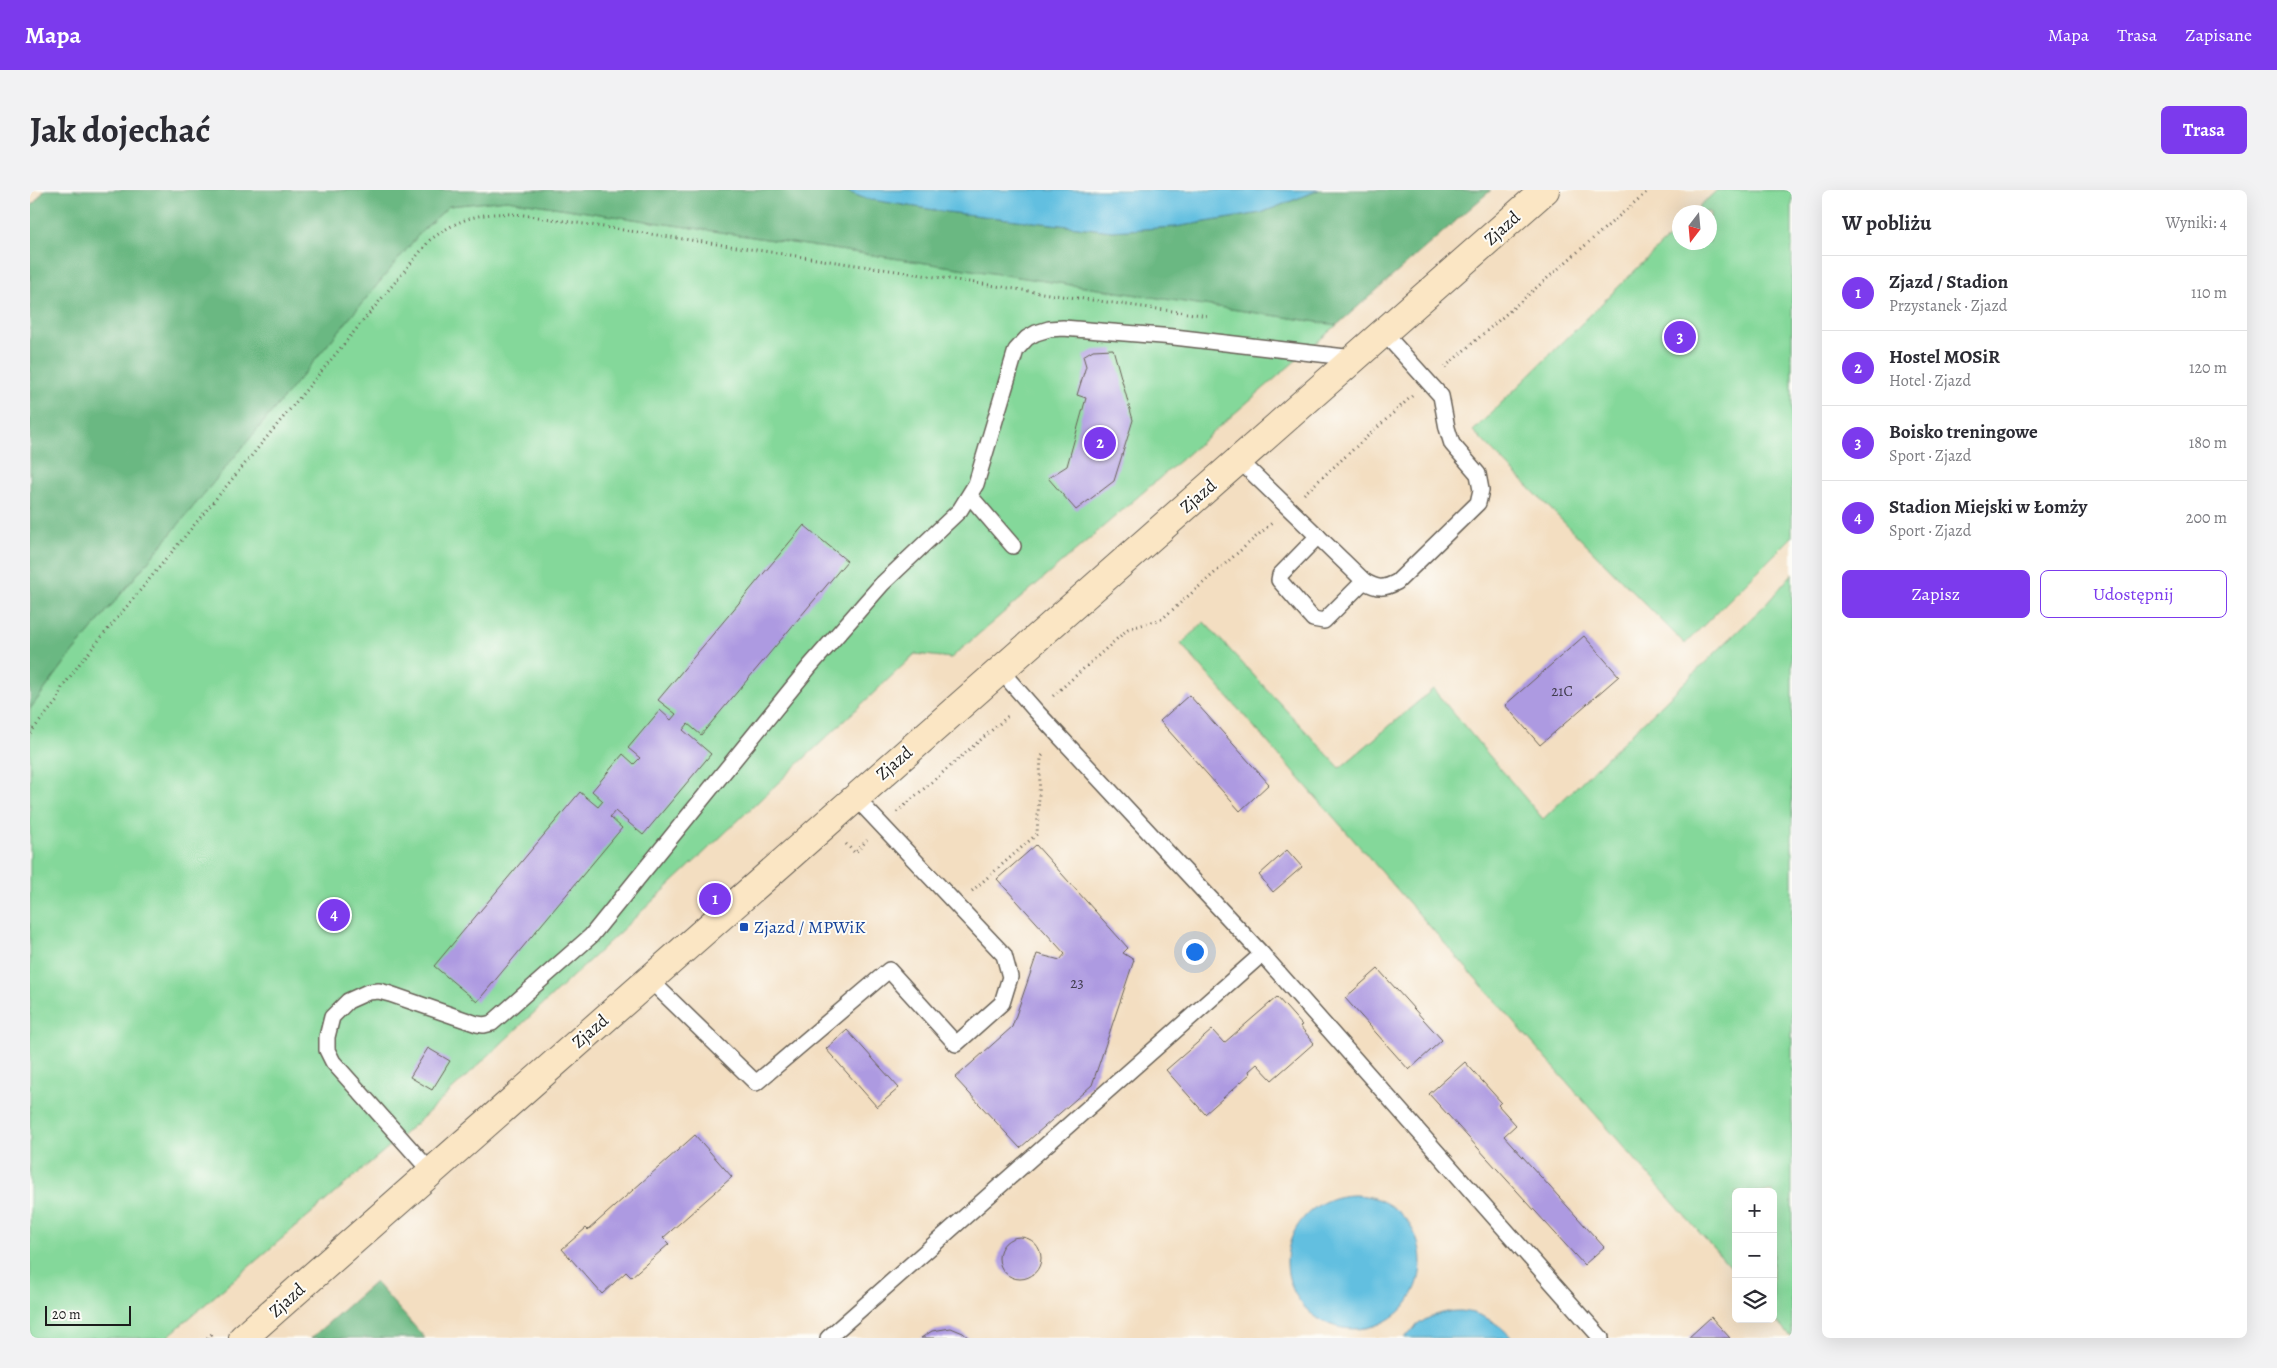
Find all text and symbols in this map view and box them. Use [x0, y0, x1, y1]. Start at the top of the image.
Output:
text: Mapa [25, 19, 81, 51]
text: Mapa [2048, 23, 2089, 47]
text: Trasa [2117, 23, 2157, 47]
text: Zapisane [2185, 23, 2252, 47]
text: Jak dojechać [30, 106, 210, 154]
button: Trasa [2161, 106, 2247, 154]
street label: Zjazd [1479, 205, 1526, 251]
north arrow [1672, 205, 1717, 250]
text: W pobliżu [1842, 209, 1931, 237]
text: Wyniki: 4 [2165, 212, 2227, 234]
text: Zjazd / Stadion [1889, 269, 2008, 295]
text: 1 [1855, 282, 1861, 304]
text: 110 m [2191, 282, 2227, 304]
text: Przystanek · Zjazd [1889, 295, 2007, 317]
pin: 3 [1664, 318, 1696, 356]
text: Hostel MOSiR [1889, 344, 2000, 370]
text: 2 [1854, 357, 1862, 379]
text: 120 m [2189, 357, 2227, 379]
text: Hotel · Zjazd [1889, 370, 1971, 392]
text: Boisko treningowe [1889, 419, 2038, 445]
pin: 2 [1084, 424, 1116, 462]
text: 3 [1855, 432, 1861, 454]
text: 180 m [2189, 432, 2227, 454]
text: Sport · Zjazd [1889, 445, 1971, 467]
street label: Zjazd [1175, 473, 1222, 519]
text: Stadion Miejski w Łomży [1889, 494, 2087, 520]
text: 4 [1854, 507, 1862, 529]
text: 200 m [2186, 507, 2227, 529]
text: Sport · Zjazd [1889, 520, 1971, 542]
button: Zapisz [1842, 570, 2030, 618]
button: Udostępnij [2040, 570, 2227, 618]
house number: 21C [1551, 681, 1573, 701]
street label: Zjazd [871, 740, 918, 786]
pin: 1 [699, 880, 731, 918]
pin: 4 [318, 896, 350, 934]
place label: Zjazd / MPWiK [754, 915, 866, 939]
marker: Zjazd / MPWiK [738, 921, 750, 933]
your location [1182, 939, 1208, 965]
house number: 23 [1070, 973, 1084, 993]
street label: Zjazd [567, 1008, 614, 1054]
map controls [1732, 1188, 1777, 1323]
button: + [1732, 1188, 1777, 1233]
button: − [1732, 1233, 1777, 1278]
street label: Zjazd [264, 1277, 311, 1323]
button: layers [1732, 1278, 1777, 1323]
scale bar [45, 1303, 131, 1326]
text: 20 m [52, 1305, 81, 1324]

